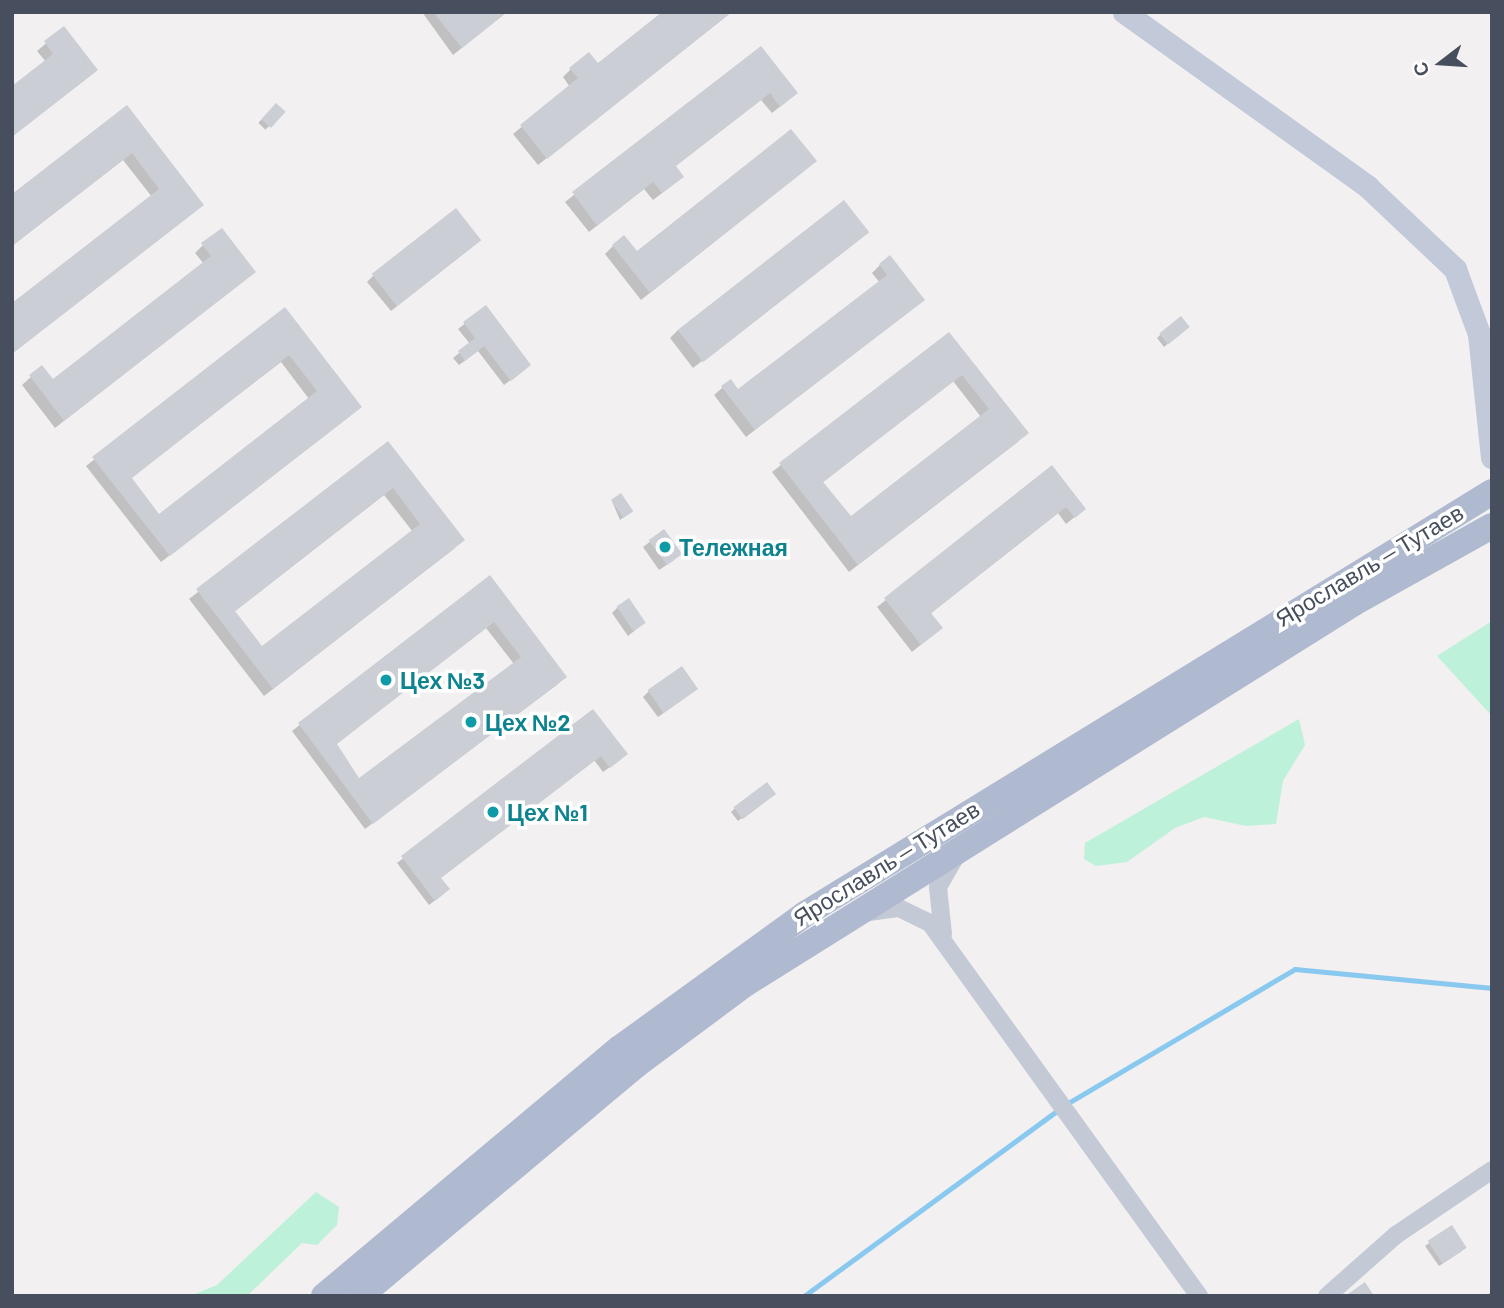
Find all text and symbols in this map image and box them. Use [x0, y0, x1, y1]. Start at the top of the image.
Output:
north arrow [1406, 28, 1476, 98]
text: С [1407, 59, 1433, 79]
street label: Ярославль — Тутаев [1270, 498, 1468, 632]
place label: Тележная [679, 533, 788, 561]
marker: Тележная [657, 539, 673, 555]
place label: Цех №3 [400, 666, 485, 694]
marker: Цех №3 [378, 672, 394, 688]
place label: Цех №2 [485, 708, 570, 736]
marker: Цех №2 [463, 714, 479, 730]
street label: Ярославль — Тутаев [788, 795, 984, 931]
place label: Цех №1 [507, 798, 588, 826]
marker: Цех №1 [485, 804, 501, 820]

